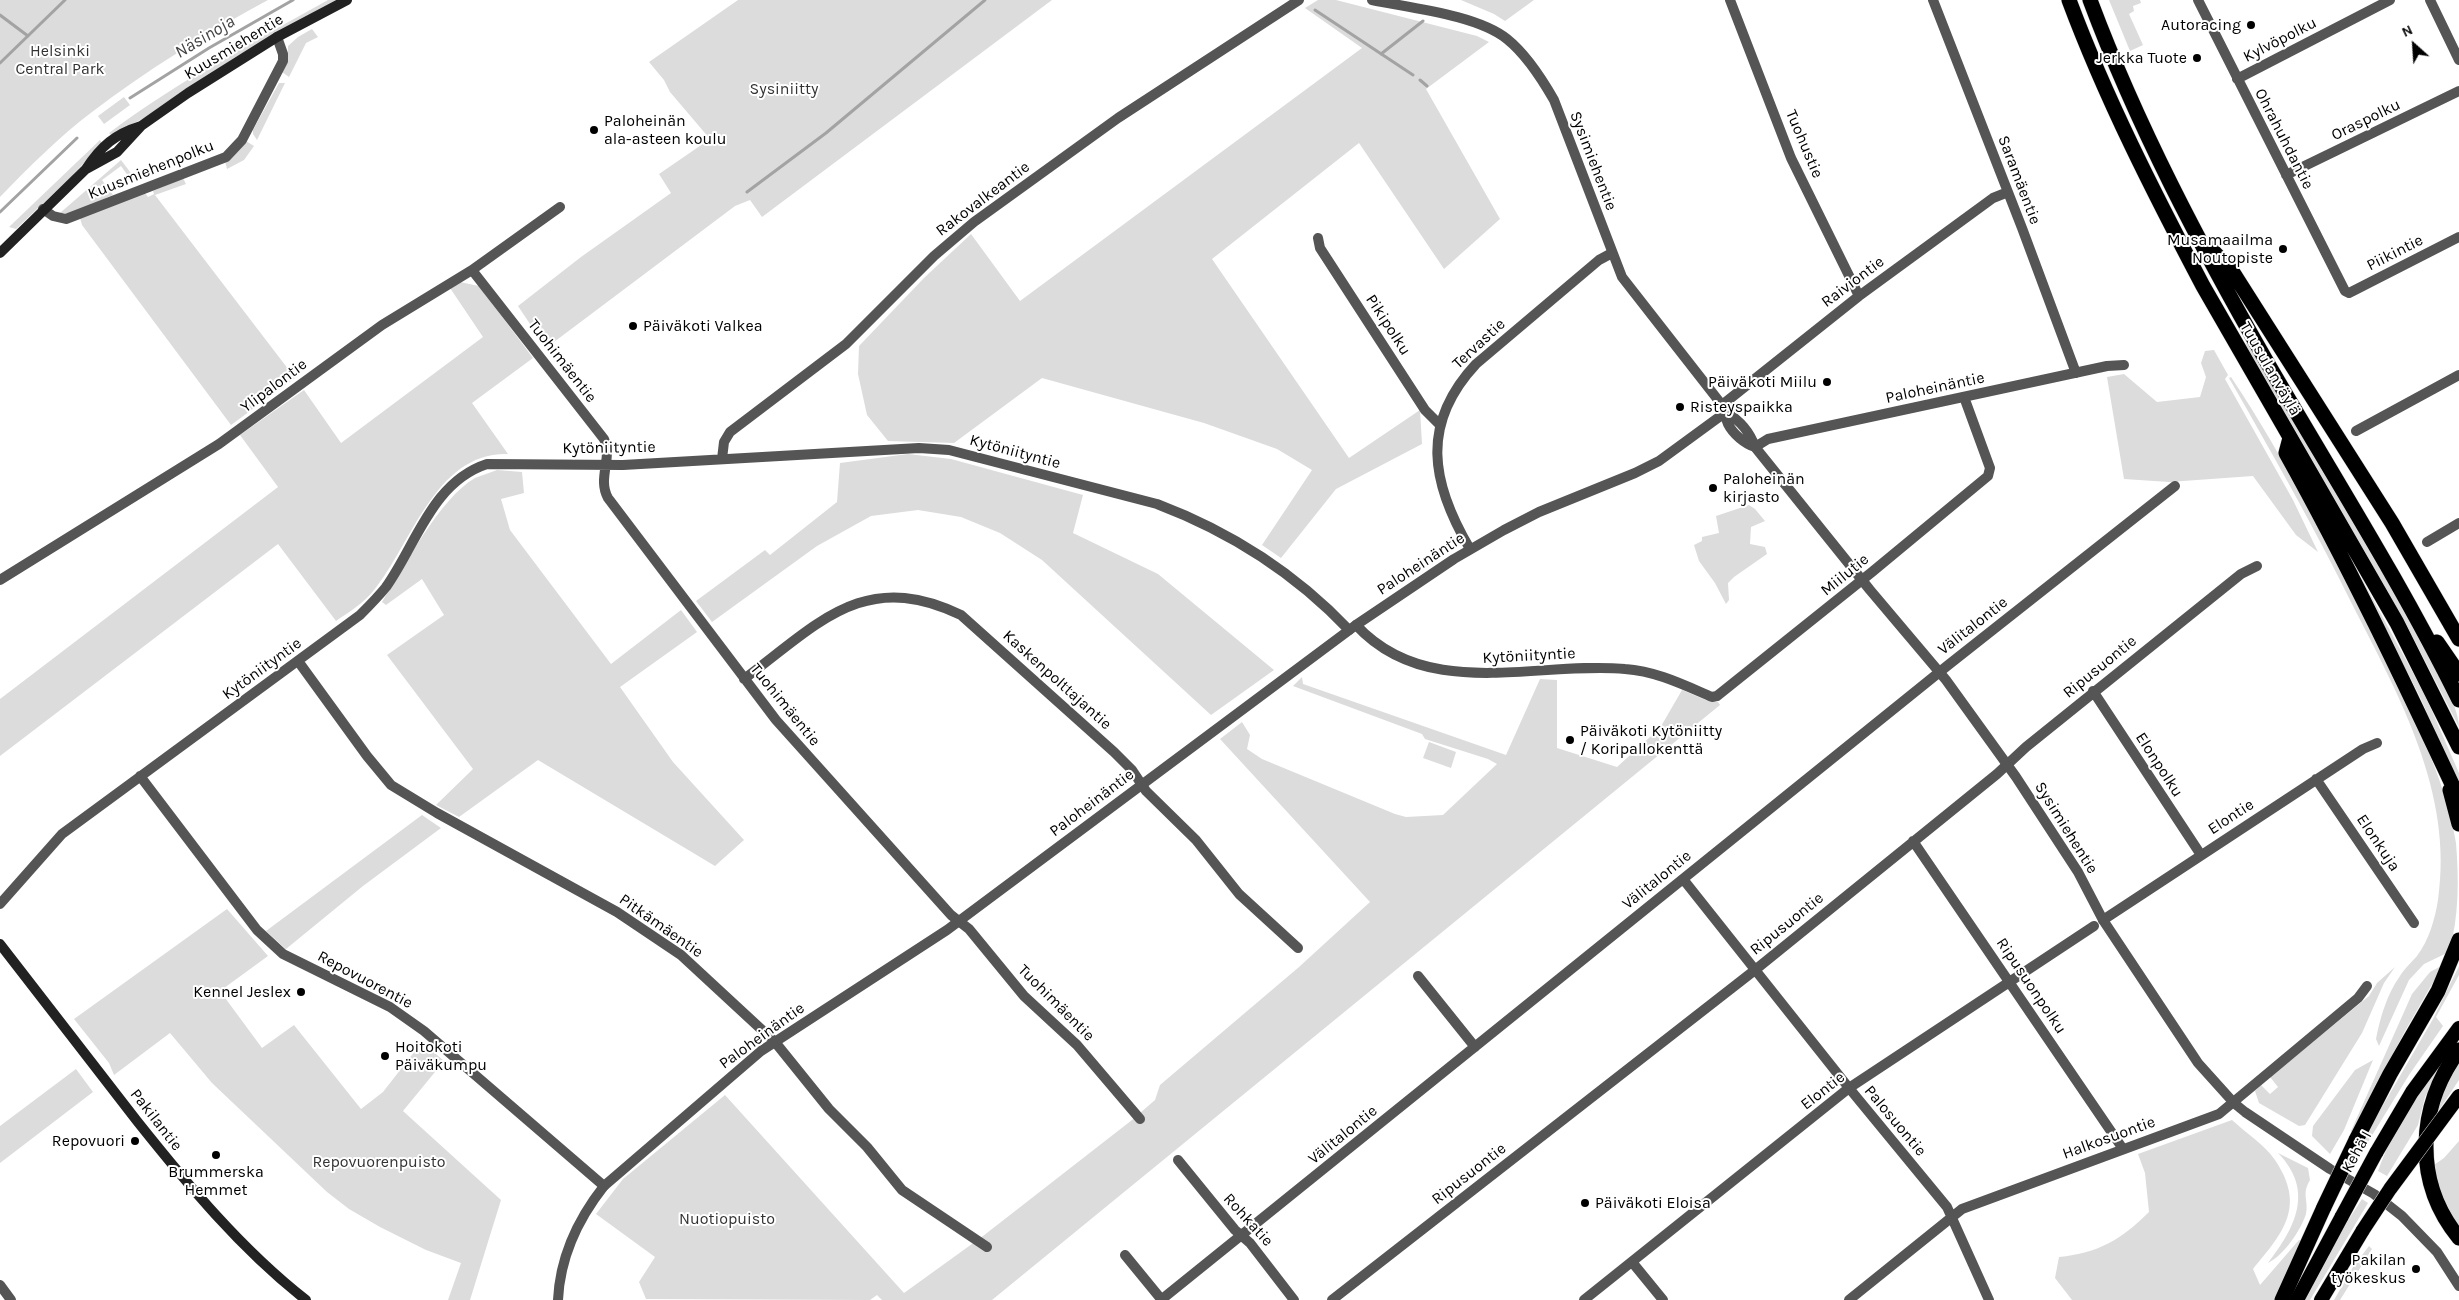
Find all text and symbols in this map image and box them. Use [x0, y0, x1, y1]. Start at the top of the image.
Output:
street label: Kuusmiehentie [181, 10, 287, 84]
water label: Näsinoja [171, 11, 239, 63]
street label: Kylvöpolku [2240, 13, 2320, 67]
place label: Autoracing [2161, 15, 2241, 35]
marker: Autoracing [2245, 19, 2257, 31]
north arrow [2389, 20, 2439, 70]
text: N [2399, 21, 2415, 41]
park label: Helsinki Central Park [15, 41, 105, 79]
place label: Jerkka Tuote [2096, 48, 2187, 68]
marker: Jerkka Tuote [2191, 52, 2203, 64]
park label: Sysiniitty [750, 79, 818, 99]
street label: Ohrahuhdantie [2250, 85, 2318, 193]
street label: Oraspolku [2328, 95, 2404, 145]
street label: Tuohustie [1781, 107, 1827, 181]
street label: Sysimiehentie [1565, 109, 1621, 213]
place label: Paloheinän ala-asteen koulu [604, 111, 726, 149]
marker: Paloheinän ala-asteen koulu [588, 124, 600, 136]
street label: Saramäentie [1993, 133, 2045, 227]
street label: Kuusmiehenpolku [85, 136, 217, 204]
street label: Rakovalkeantie [932, 158, 1034, 240]
place label: Musamaailma Noutopiste [2167, 230, 2273, 268]
street label: Piikintie [2364, 231, 2426, 275]
marker: Musamaailma Noutopiste [2277, 243, 2289, 255]
street label: Raiviontie [1818, 252, 1888, 312]
street label: Pikipolku [1361, 291, 1415, 359]
street label: Tervastie [1449, 315, 1509, 373]
street label: Tuohimäentie [524, 316, 600, 406]
place label: Päiväkoti Valkea [643, 316, 762, 336]
street label: Tuusulanväylä [2235, 319, 2305, 419]
marker: Päiväkoti Valkea [627, 320, 639, 332]
street label: Ylipalontie [237, 355, 311, 417]
street label: Paloheinäntie [1884, 368, 1986, 408]
place label: Päiväkoti Miilu [1708, 372, 1817, 392]
marker: Päiväkoti Miilu [1821, 376, 1833, 388]
place label: Risteyspaikka [1690, 397, 1793, 417]
marker: Risteyspaikka [1674, 401, 1686, 413]
street label: Kytöniityntie [967, 431, 1063, 473]
street label: Kytöniityntie [562, 438, 656, 458]
place label: Paloheinän kirjasto [1723, 469, 1805, 507]
marker: Paloheinän kirjasto [1707, 482, 1719, 494]
street label: Paloheinäntie [1374, 529, 1468, 599]
street label: Miilutie [1817, 550, 1873, 600]
street label: Välitalontie [1934, 593, 2012, 659]
street label: Kaskenpolttajantie [999, 626, 1115, 734]
street label: Ripusuontie [2059, 632, 2141, 702]
street label: Kytöniityntie [219, 634, 305, 704]
street label: Kytöniityntie [1482, 644, 1576, 668]
street label: Tuohimäentie [746, 660, 824, 750]
place label: Päiväkoti Kytöniitty / Koripallokenttä [1580, 721, 1722, 759]
street label: Elonpolku [2131, 729, 2187, 801]
marker: Päiväkoti Kytöniitty / Koripallokenttä [1564, 734, 1576, 746]
street label: Paloheinäntie [1046, 765, 1138, 841]
street label: Sysimiehentie [2030, 778, 2102, 878]
street label: Elontie [2204, 795, 2258, 839]
street label: Elonkuja [2352, 811, 2404, 875]
street label: Välitalontie [1619, 846, 1695, 914]
street label: Ripusuontie [1746, 889, 1828, 959]
street label: Pitkämäentie [615, 890, 707, 962]
street label: Ripusuonpolku [1992, 934, 2070, 1038]
street label: Repovuorentie [314, 947, 416, 1013]
street label: Tuohimäentie [1014, 961, 1098, 1045]
place label: Kennel Jeslex [193, 982, 291, 1002]
marker: Kennel Jeslex [295, 986, 307, 998]
street label: Paloheinäntie [716, 999, 808, 1073]
place label: Hoitokoti Päiväkumpu [395, 1037, 487, 1075]
marker: Hoitokoti Päiväkumpu [379, 1050, 391, 1062]
street label: Elontie [1797, 1068, 1849, 1114]
street label: Palosuontie [1860, 1082, 1930, 1160]
street label: Pakilantie [126, 1085, 186, 1155]
street label: Välitalontie [1305, 1101, 1381, 1169]
street label: Halkosuontie [2060, 1112, 2158, 1164]
street label: Kehä I [2338, 1128, 2376, 1176]
place label: Repovuori [52, 1131, 125, 1151]
marker: Repovuori [129, 1135, 141, 1147]
street label: Ripusuontie [1428, 1139, 1510, 1209]
marker: Brummerska Hemmet [210, 1149, 222, 1161]
park label: Repovuorenpuisto [312, 1152, 446, 1172]
place label: Brummerska Hemmet [168, 1162, 264, 1200]
street label: Rohkatie [1219, 1189, 1277, 1251]
place label: Päiväkoti Eloisa [1595, 1193, 1711, 1213]
marker: Päiväkoti Eloisa [1579, 1197, 1591, 1209]
park label: Nuotiopuisto [679, 1209, 775, 1229]
place label: Pakilan työkeskus [2331, 1250, 2406, 1288]
marker: Pakilan työkeskus [2410, 1263, 2422, 1275]

